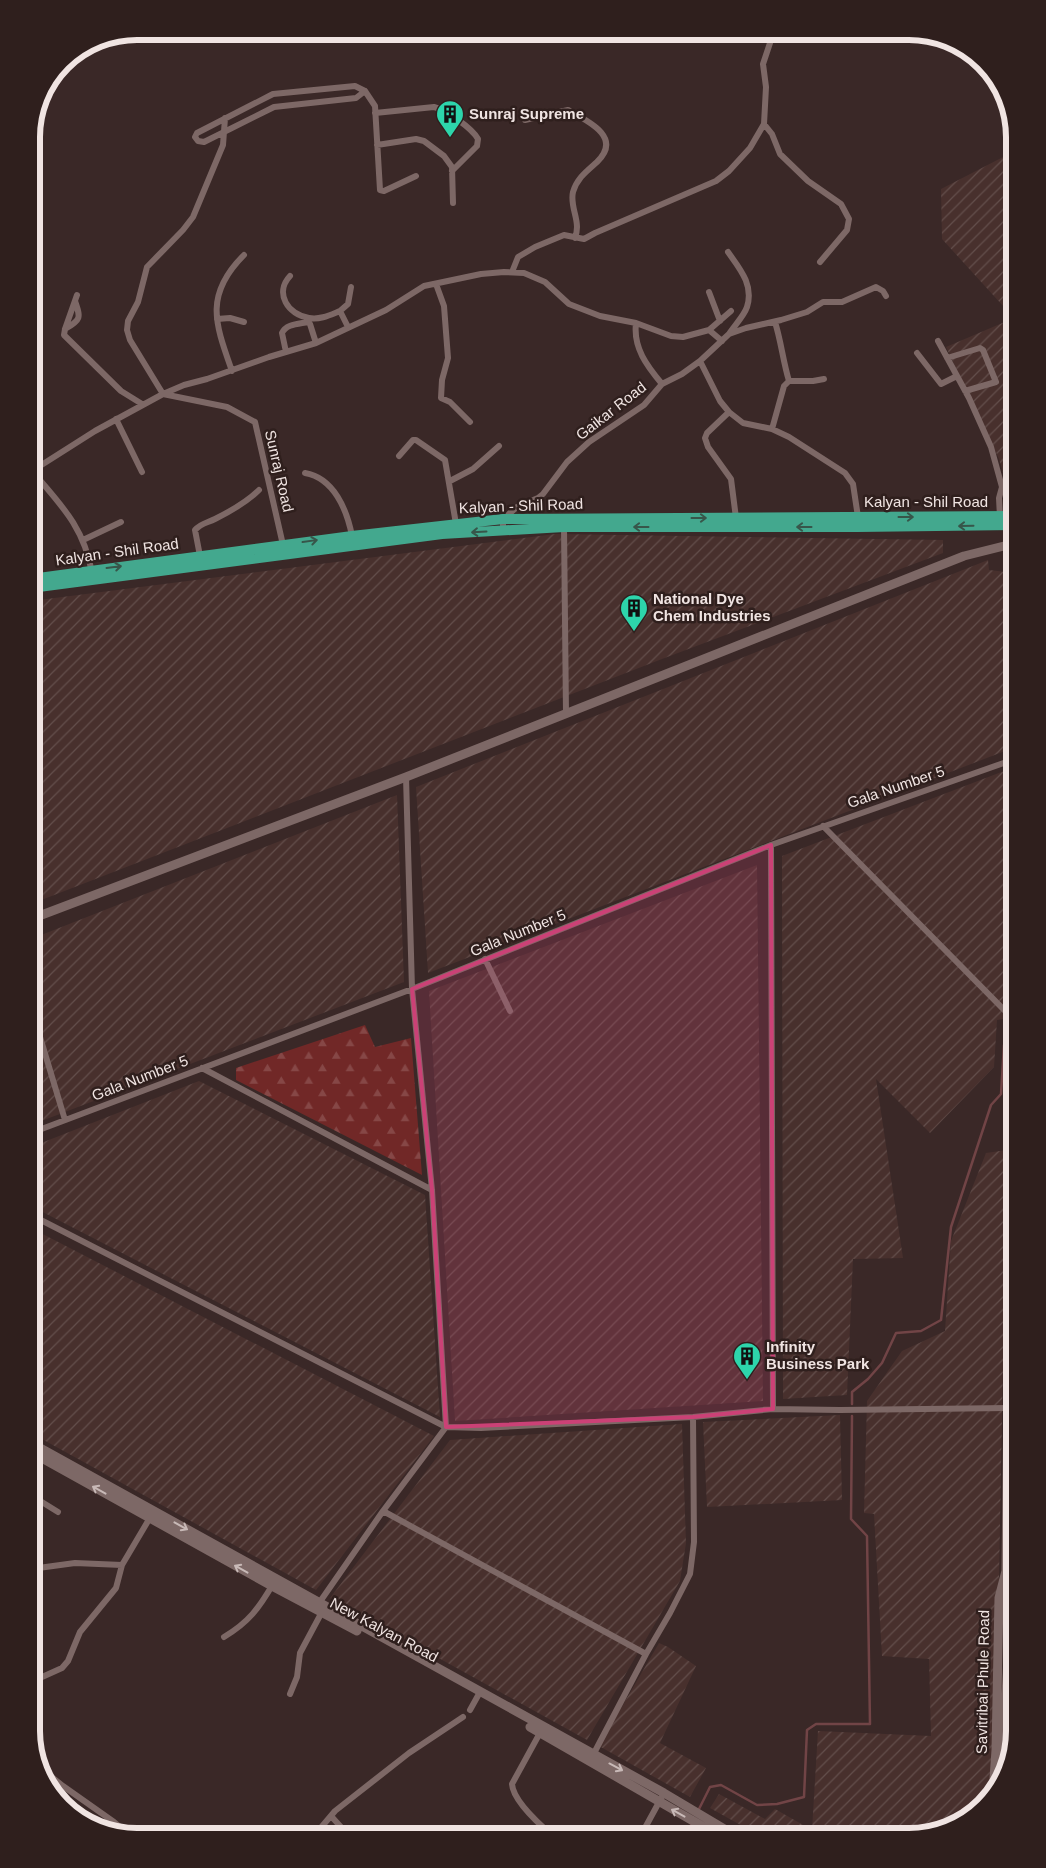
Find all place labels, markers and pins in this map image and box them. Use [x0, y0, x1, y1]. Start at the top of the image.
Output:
building icon: Sunraj Supreme [435, 99, 465, 138]
place label: Sunraj Supreme [469, 105, 584, 122]
place label: National Dye Chem Industries [653, 590, 771, 624]
building icon: National Dye Chem Industries [619, 593, 649, 632]
place label: Infinity Business Park [766, 1338, 870, 1372]
building icon: Infinity Business Park [732, 1341, 762, 1380]

